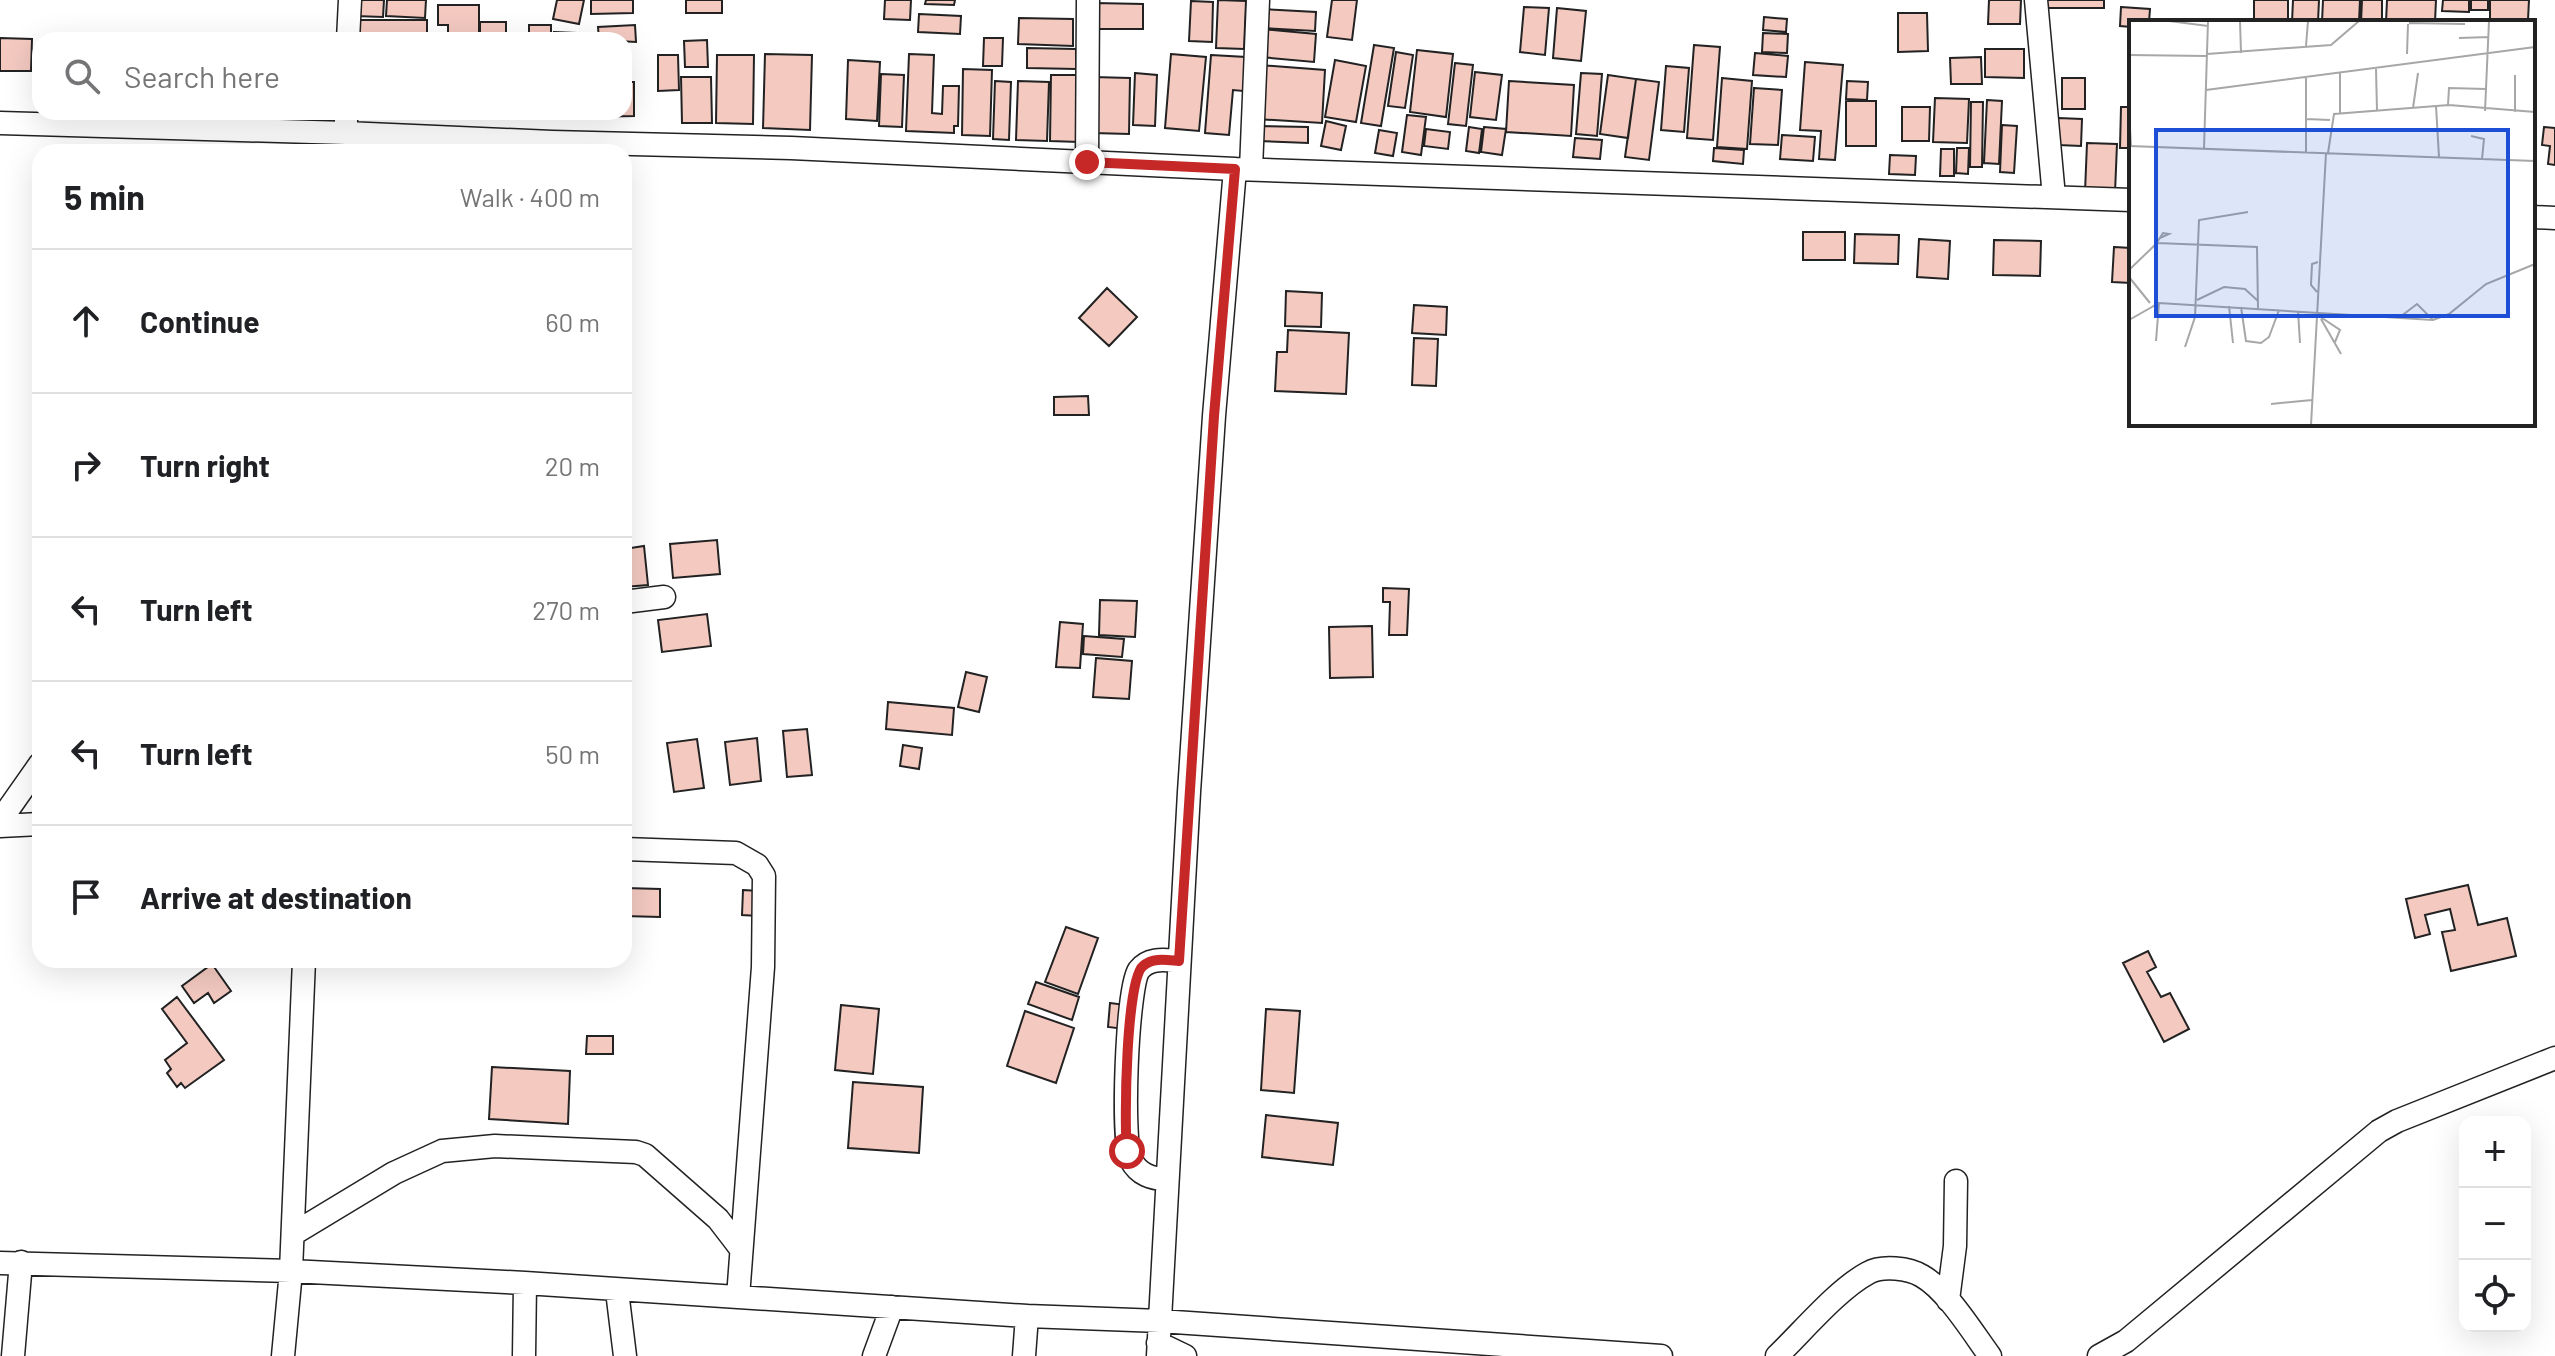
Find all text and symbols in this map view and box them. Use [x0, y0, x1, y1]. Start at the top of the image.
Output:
inset map [2129, 20, 2535, 426]
search box [32, 32, 632, 120]
icon: search [60, 54, 104, 98]
text: Search here [124, 58, 280, 94]
route end [1069, 144, 1105, 180]
text: 5 min [64, 176, 145, 217]
text: Walk · 400 m [460, 181, 600, 212]
icon: ahead [64, 299, 108, 343]
text: Continue [140, 303, 260, 339]
text: 60 m [545, 306, 600, 337]
icon: right [64, 443, 108, 487]
text: Turn right [140, 447, 270, 483]
text: 20 m [545, 450, 600, 481]
icon: left [64, 587, 108, 631]
text: Turn left [140, 591, 253, 627]
text: 270 m [532, 594, 600, 625]
icon: left [64, 731, 108, 775]
text: Turn left [140, 735, 253, 771]
text: 50 m [545, 738, 600, 769]
icon: arrive [64, 875, 108, 919]
text: Arrive at destination [140, 879, 412, 915]
map controls [2459, 1116, 2531, 1332]
button: + [2459, 1116, 2531, 1188]
route start [1109, 1133, 1145, 1169]
button: − [2459, 1188, 2531, 1260]
button: locate [2459, 1260, 2531, 1332]

